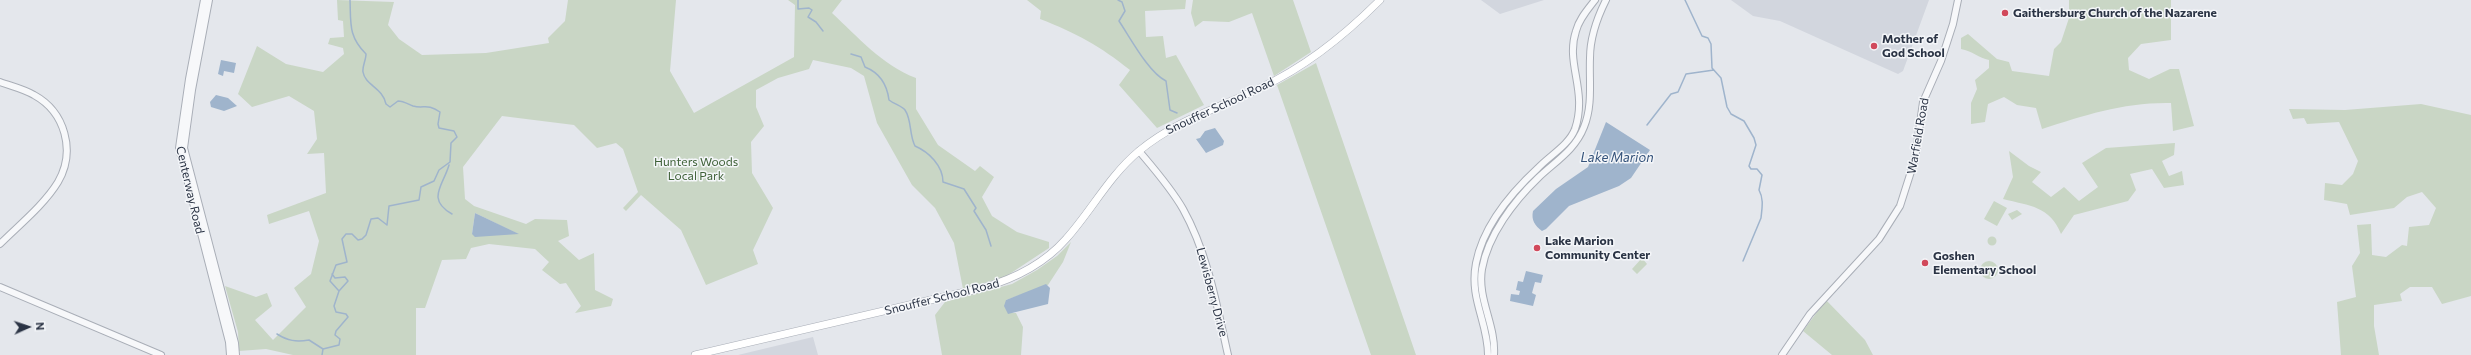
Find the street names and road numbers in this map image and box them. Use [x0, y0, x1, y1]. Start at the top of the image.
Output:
street label: Snouffer School Road [1164, 75, 1276, 137]
street label: Warfield Road [1904, 97, 1932, 175]
street label: Centerway Road [173, 145, 207, 235]
street label: Lewisberry Drive [1193, 246, 1231, 338]
street label: Snouffer School Road [883, 276, 1001, 318]

